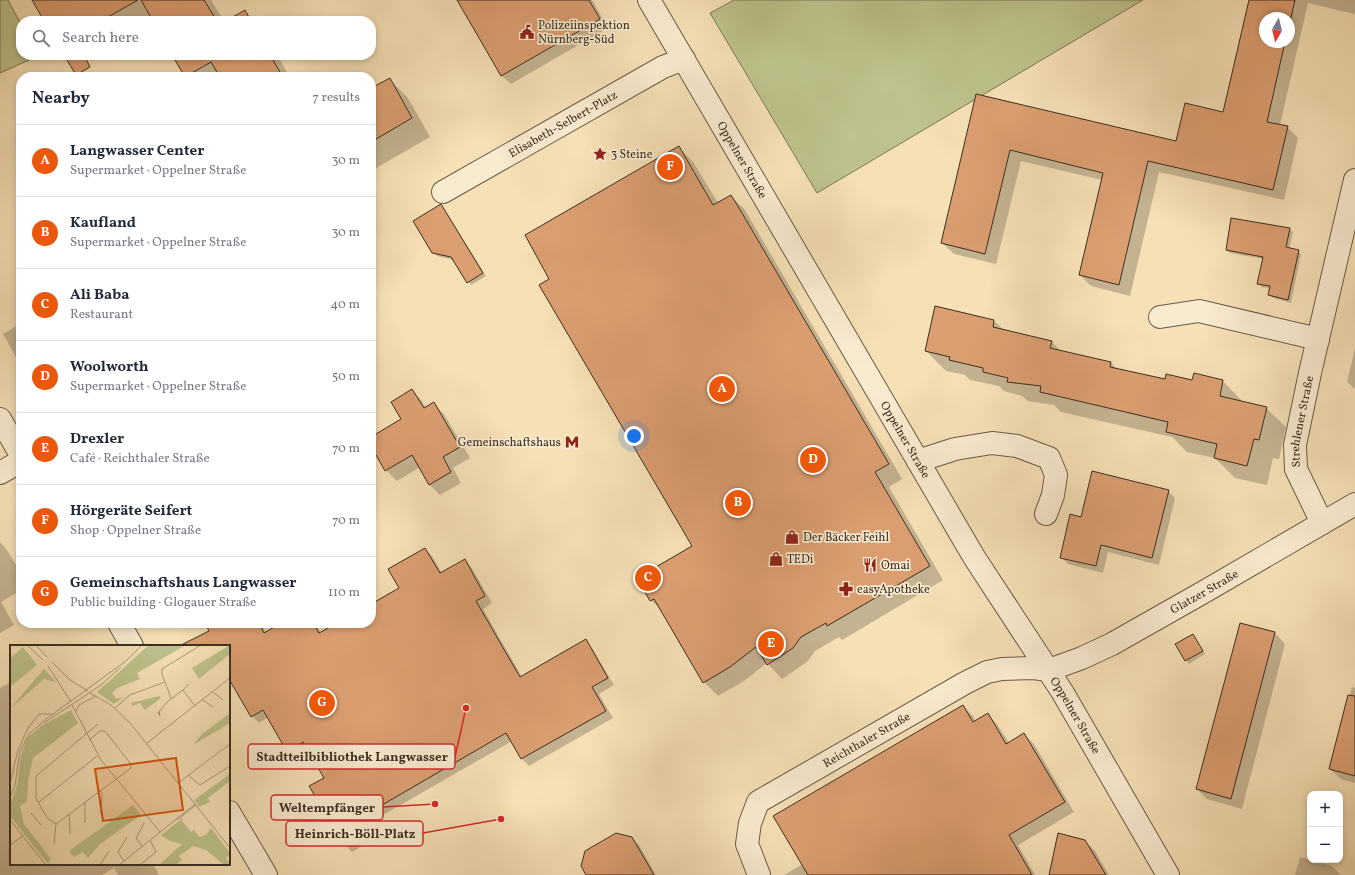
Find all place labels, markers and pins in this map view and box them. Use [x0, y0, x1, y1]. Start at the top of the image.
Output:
place label: Polizeiinspektion Nürnberg-Süd [538, 18, 630, 48]
public building icon: Polizeiinspektion Nürnberg-Süd [519, 24, 535, 40]
place icon: 3 Steine [592, 146, 608, 162]
place label: 3 Steine [611, 147, 653, 163]
pin: F [657, 152, 683, 182]
pin: A [709, 374, 735, 404]
metro station icon: Gemeinschaftshaus [564, 434, 580, 450]
place label: Gemeinschaftshaus [458, 435, 561, 451]
pin: D [800, 445, 826, 475]
pin: B [725, 488, 751, 518]
shop icon: Der Bäcker Feihl [784, 529, 800, 545]
place label: Der Bäcker Feihl [803, 530, 889, 546]
shop icon: TEDi [768, 551, 784, 567]
place label: TEDi [787, 552, 814, 568]
restaurant icon: Omai [862, 557, 878, 573]
place label: Omai [881, 558, 910, 574]
pin: C [635, 563, 661, 593]
pharmacy icon: easyApotheke [838, 581, 854, 597]
place label: easyApotheke [857, 582, 930, 598]
pin: E [758, 629, 784, 659]
pin: G [309, 688, 335, 718]
callout: Stadtteilbibliothek Langwasser [248, 744, 455, 769]
callout: Weltempfänger [271, 795, 383, 820]
callout: Heinrich-Böll-Platz [286, 821, 423, 846]

